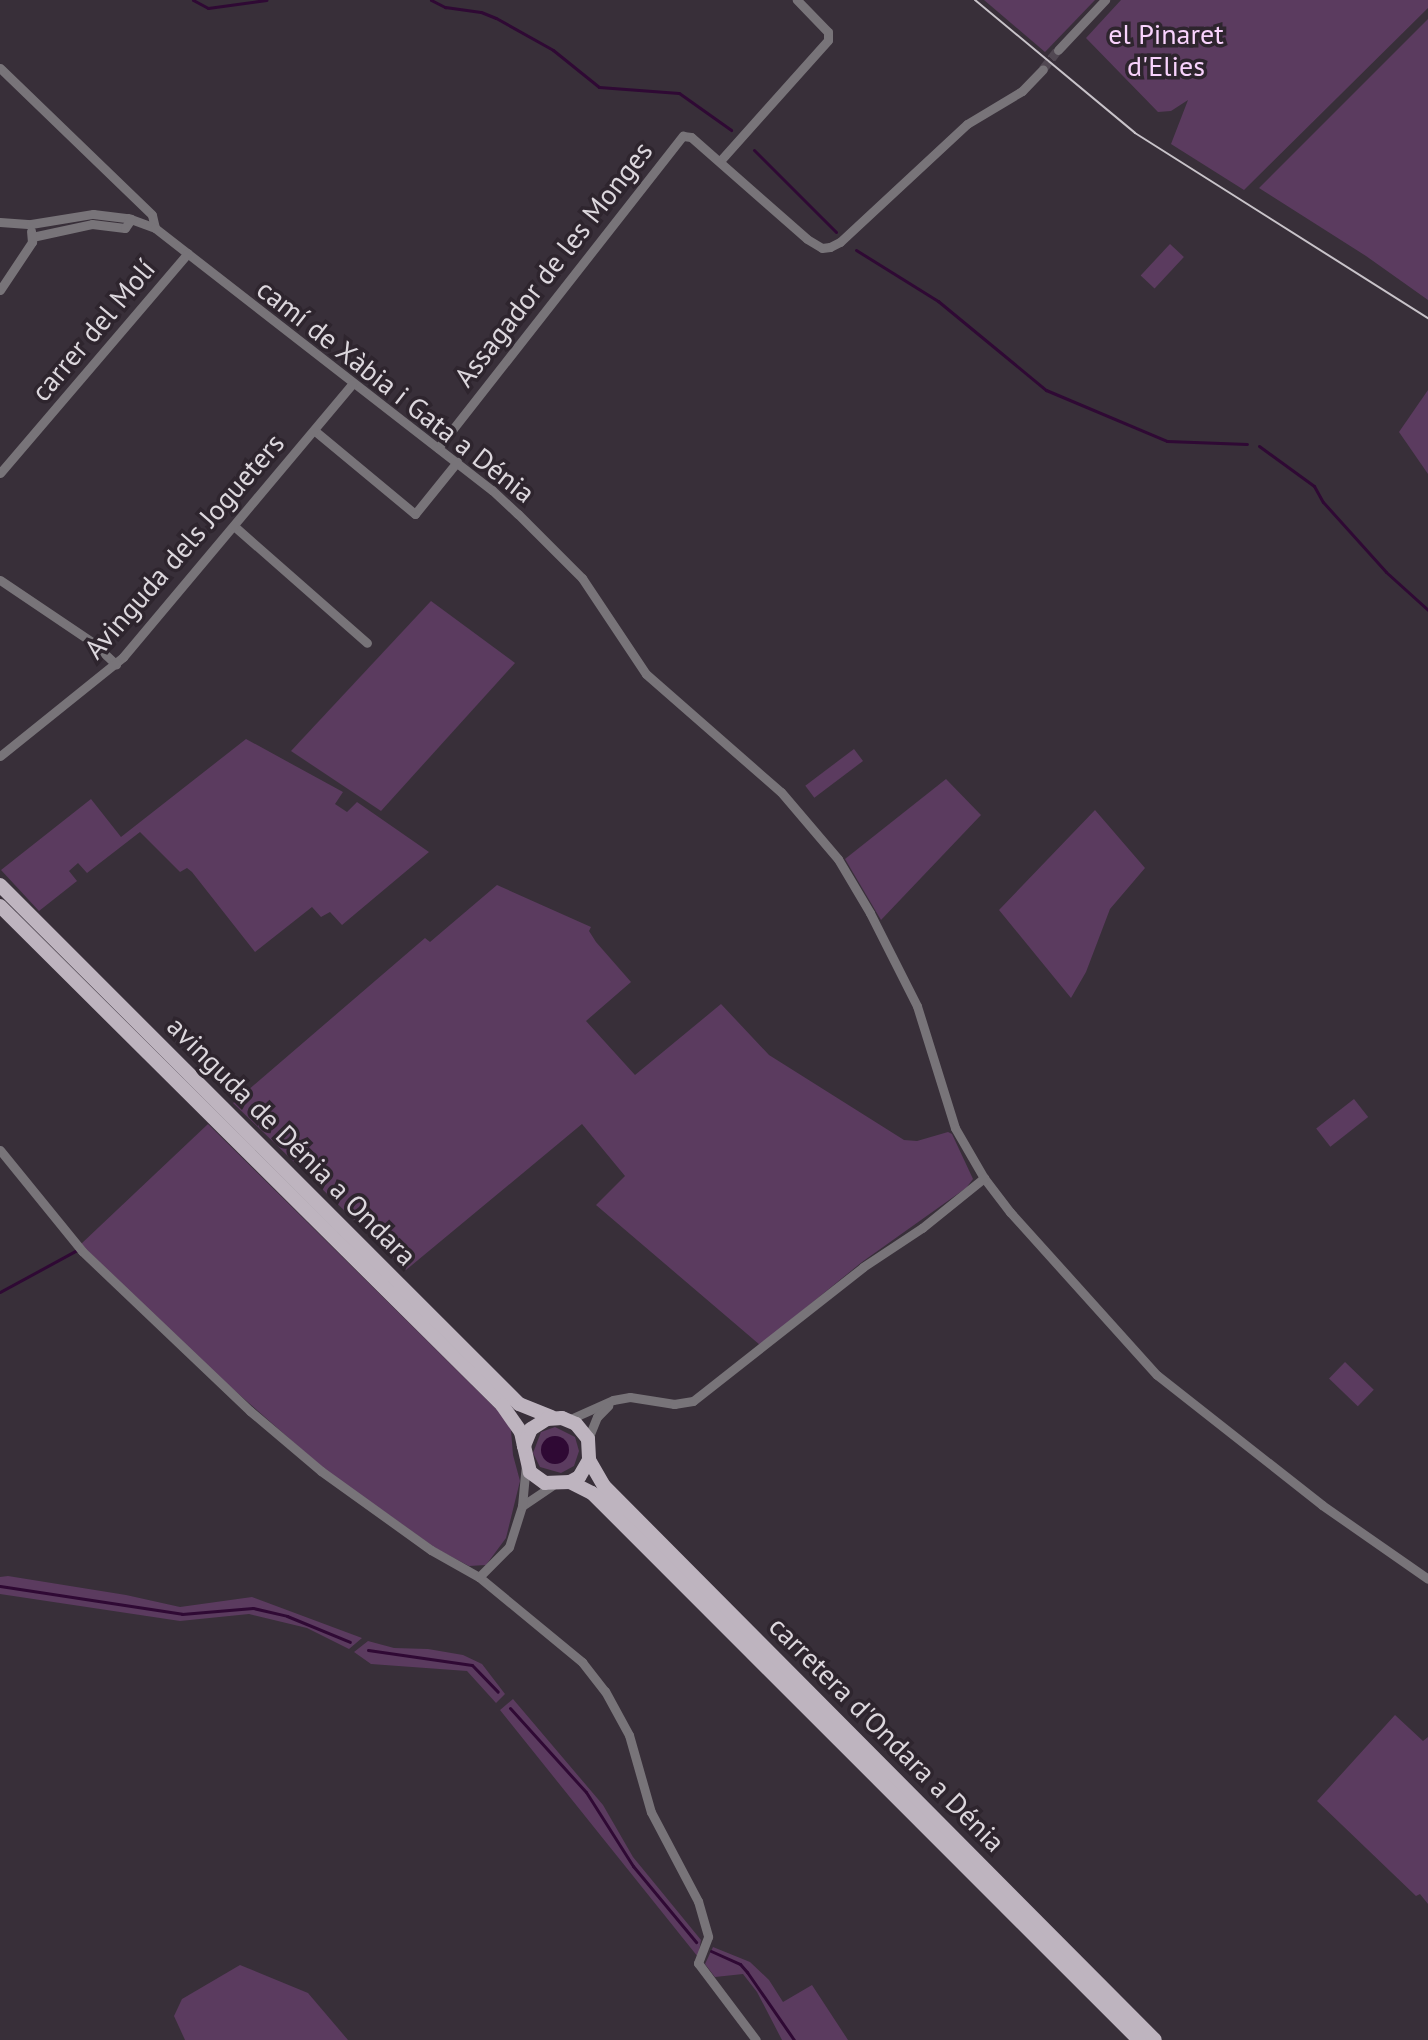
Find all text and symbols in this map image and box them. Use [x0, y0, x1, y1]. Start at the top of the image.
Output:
park label: el Pinaret d'Elies [1108, 17, 1224, 83]
street label: Assagador de les Monges [447, 135, 659, 393]
street label: carrer del Molí [24, 252, 162, 408]
street label: camí de Xàbia i Gata a Dénia [250, 272, 542, 510]
street label: Avinguda dels Jogueters [77, 427, 291, 665]
street label: avinguda de Dénia a Ondara [160, 1009, 424, 1273]
street label: carretera d'Ondara a Dénia [762, 1609, 1012, 1859]

